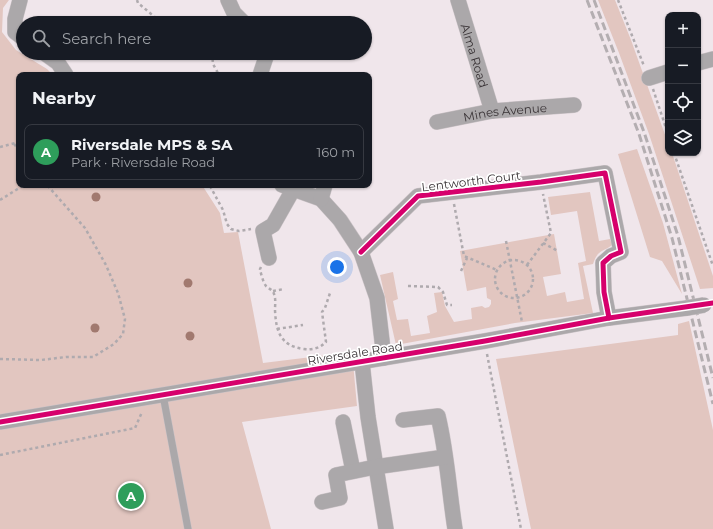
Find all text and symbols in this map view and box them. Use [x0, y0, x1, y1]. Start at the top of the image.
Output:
map controls [665, 12, 701, 156]
button: + [665, 12, 701, 48]
search box [16, 16, 372, 60]
street label: Alma Road [458, 22, 492, 89]
icon: search [30, 27, 52, 49]
text: Search here [62, 29, 151, 48]
button: − [665, 48, 701, 84]
button: locate [665, 84, 701, 120]
text: Nearby [32, 88, 96, 108]
street label: Mines Avenue [462, 99, 548, 124]
button: layers [665, 120, 701, 156]
text: Riversdale MPS & SA [71, 135, 232, 154]
text: A [41, 144, 51, 160]
text: 160 m [317, 144, 355, 160]
text: Park · Riversdale Road [71, 154, 215, 170]
street label: Lentworth Court [421, 167, 522, 195]
your location [327, 257, 347, 277]
street label: Riversdale Road [306, 338, 404, 368]
pin: A [118, 481, 144, 511]

